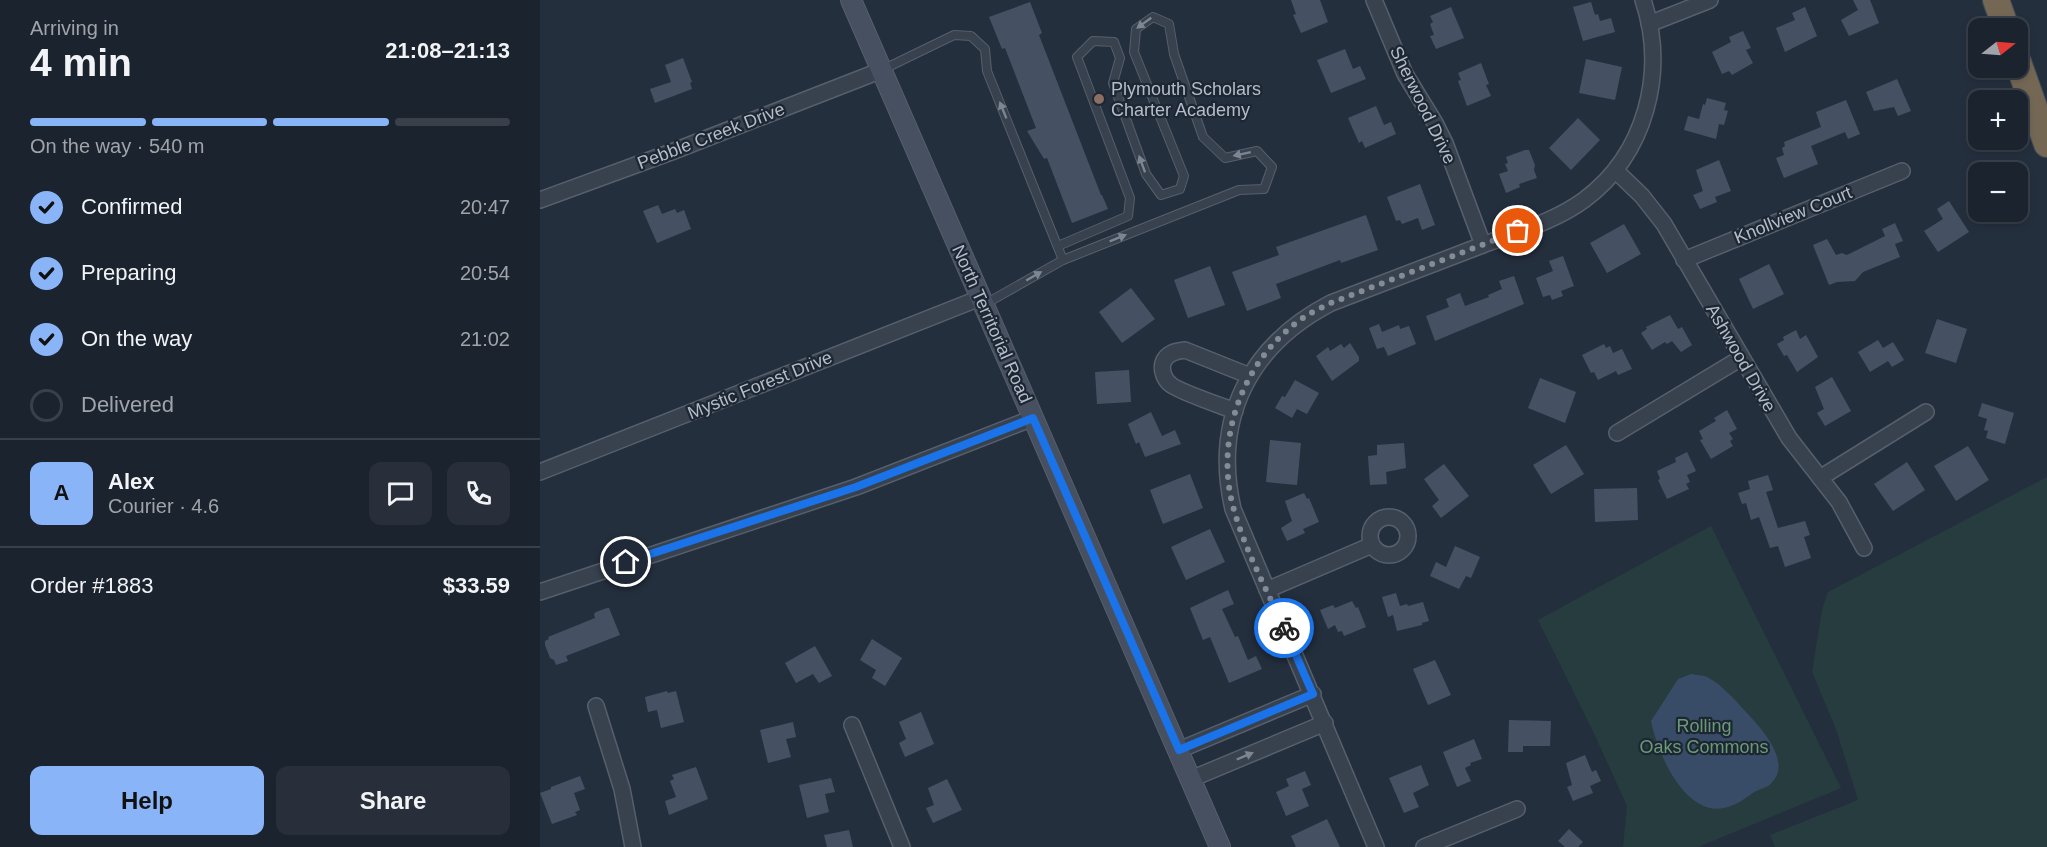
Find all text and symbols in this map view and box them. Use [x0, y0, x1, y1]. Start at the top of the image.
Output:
text: Arriving in [30, 17, 119, 39]
one-way arrow [1137, 17, 1152, 29]
north arrow [1968, 18, 2028, 78]
map controls [1968, 18, 2028, 222]
text: 21:08–21:13 [385, 38, 510, 63]
text: 4 min [30, 41, 132, 84]
street label: Sherwood Drive [1386, 43, 1460, 167]
place label: Plymouth Scholars Charter Academy [1111, 79, 1261, 120]
button: + [1968, 90, 2028, 150]
marker: Plymouth Scholars Charter Academy [1092, 92, 1106, 106]
street label: Pebble Creek Drive [635, 99, 787, 173]
one-way arrow [998, 100, 1008, 118]
text: On the way · 540 m [30, 135, 205, 157]
one-way arrow [1233, 150, 1252, 160]
one-way arrow [1137, 155, 1146, 173]
button: − [1968, 162, 2028, 222]
street label: Knollview Court [1731, 182, 1855, 248]
icon: check [30, 191, 63, 224]
text: Confirmed [81, 194, 182, 219]
text: 20:47 [460, 196, 510, 218]
pin [1492, 205, 1543, 256]
icon: bag [1501, 214, 1534, 247]
one-way arrow [1109, 233, 1127, 243]
street label: North Territorial Road [948, 242, 1036, 406]
icon: check [30, 257, 63, 290]
text: Preparing [81, 260, 176, 285]
text: 20:54 [460, 262, 510, 284]
one-way arrow [1026, 271, 1043, 281]
street label: Ashwood Drive [1702, 301, 1780, 415]
icon: check [30, 323, 63, 356]
text: On the way [81, 326, 192, 351]
text: 21:02 [460, 328, 510, 350]
street label: Mystic Forest Drive [685, 347, 835, 423]
text: Delivered [81, 392, 174, 417]
button: chat [369, 462, 432, 525]
button: phone [447, 462, 510, 525]
text: Alex [108, 469, 154, 494]
text: A [54, 480, 69, 505]
text: Courier · 4.6 [108, 495, 219, 517]
pin [600, 536, 651, 587]
icon: home [609, 545, 642, 578]
text: Order #1883 [30, 573, 154, 598]
text: $33.59 [443, 573, 510, 598]
courier [1254, 598, 1314, 658]
icon: bike [1268, 612, 1301, 645]
park label: Rolling Oaks Commons [1639, 716, 1769, 757]
one-way arrow [1236, 751, 1254, 760]
button: Help [30, 766, 264, 835]
button: Share [276, 766, 510, 835]

